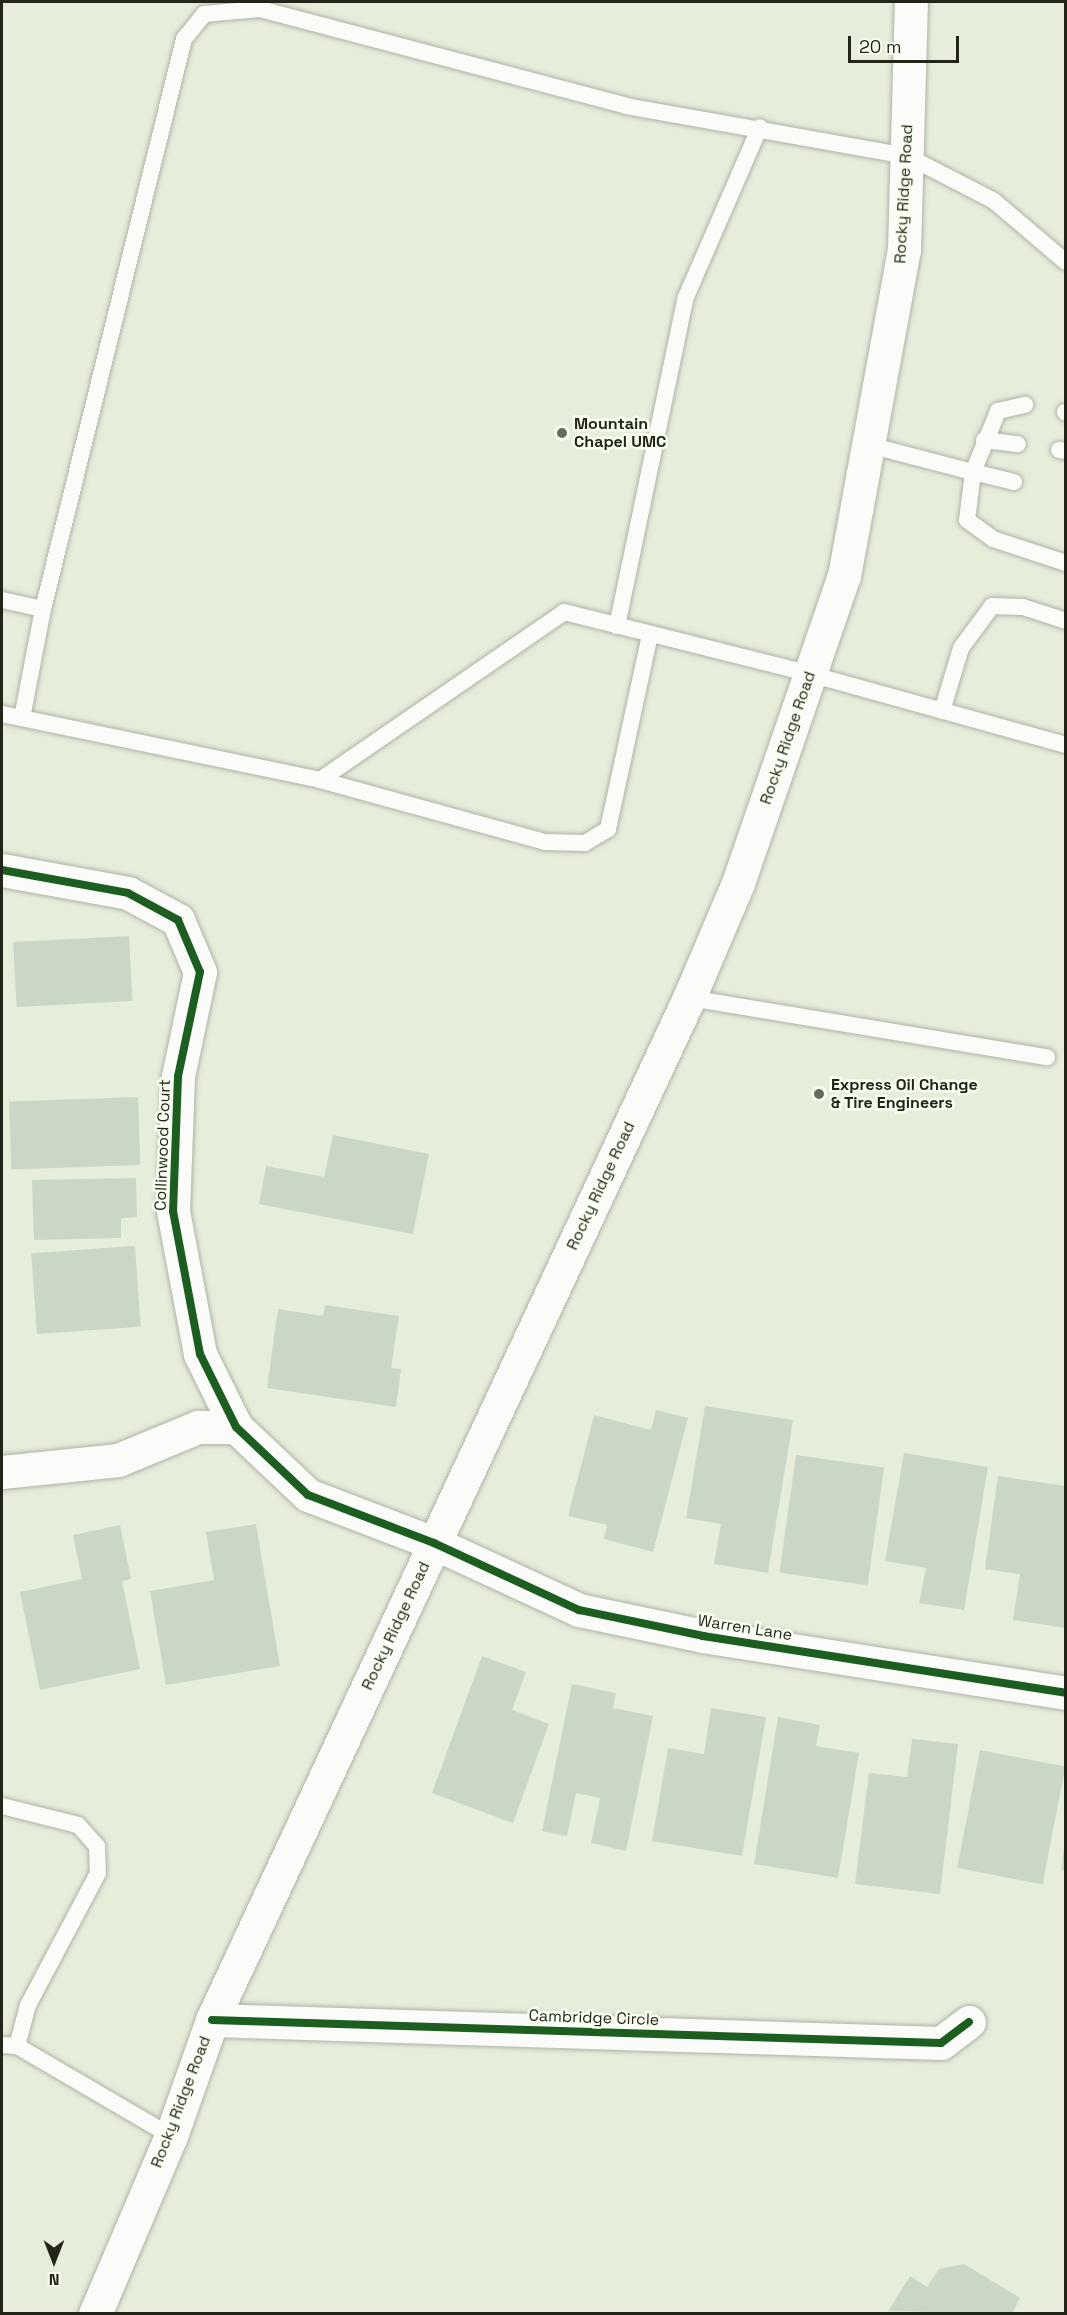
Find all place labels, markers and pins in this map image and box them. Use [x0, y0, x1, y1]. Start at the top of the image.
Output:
place label: Mountain Chapel UMC [574, 414, 666, 452]
marker: Mountain Chapel UMC [555, 426, 569, 440]
place label: Express Oil Change & Tire Engineers [831, 1075, 978, 1113]
marker: Express Oil Change & Tire Engineers [812, 1087, 826, 1101]

